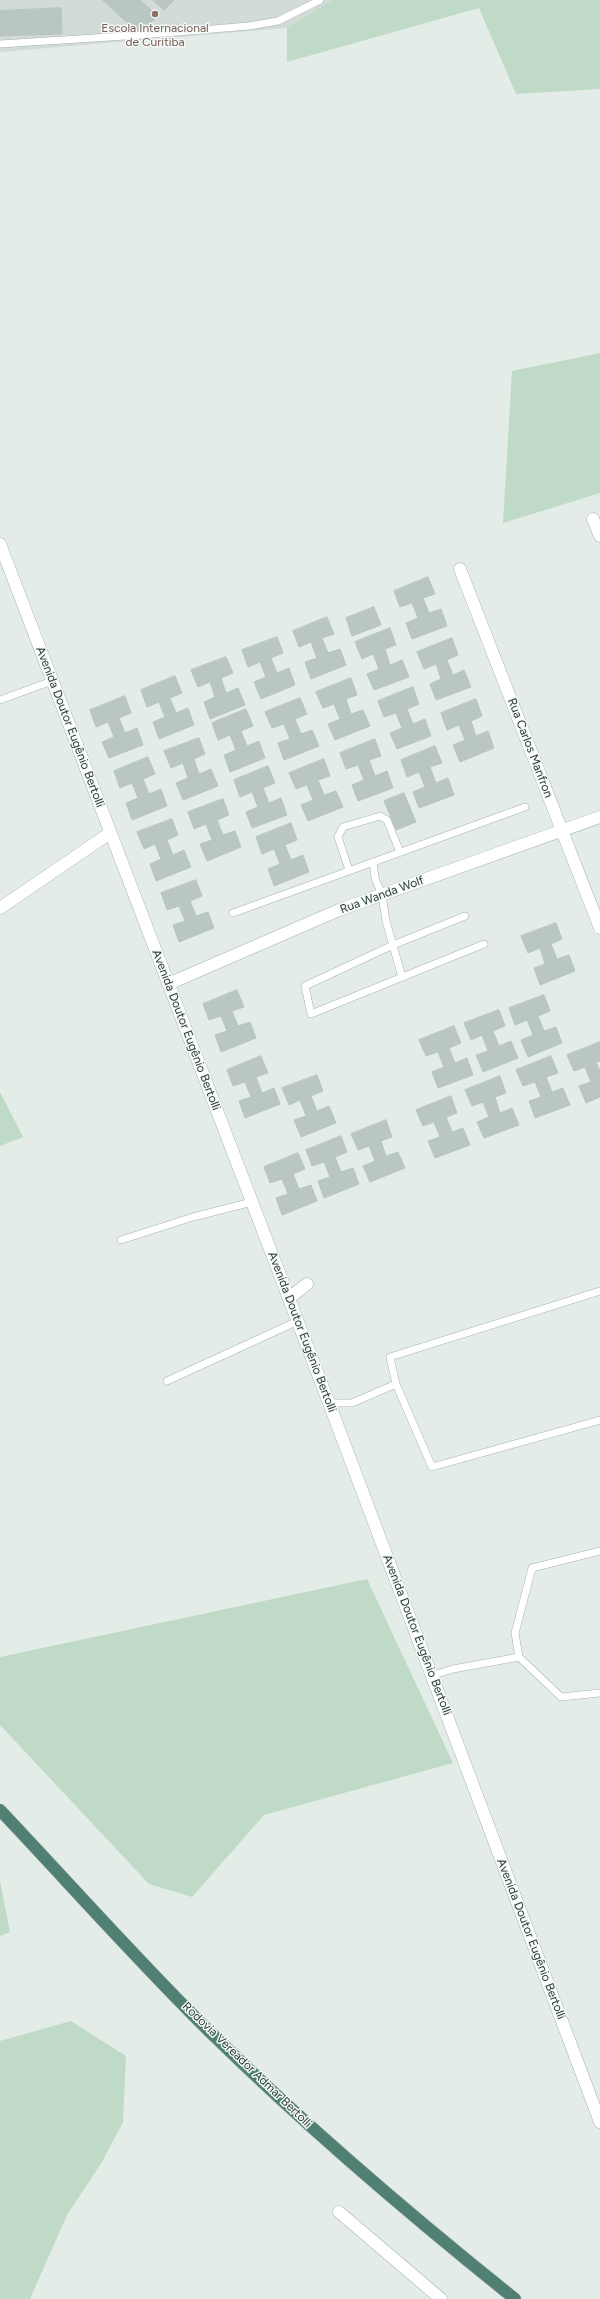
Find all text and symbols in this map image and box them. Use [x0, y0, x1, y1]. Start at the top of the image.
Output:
marker: Escola Internacional de Curitiba [150, 9, 160, 19]
place label: Escola Internacional de Curitiba [101, 21, 209, 49]
street label: Avenida Doutor Eugênio Bertolli [33, 645, 107, 809]
street label: Rua Carlos Manfron [504, 696, 556, 800]
street label: Rua Wanda Wolf [338, 873, 426, 917]
street label: Avenida Doutor Eugênio Bertolli [149, 948, 223, 1112]
street label: Avenida Doutor Eugênio Bertolli [265, 1250, 339, 1414]
street label: Avenida Doutor Eugênio Bertolli [380, 1553, 454, 1717]
street label: Avenida Doutor Eugênio Bertolli [494, 1857, 568, 2021]
street label: Rodovia Vereador Admar Bertolli [179, 1999, 315, 2131]

